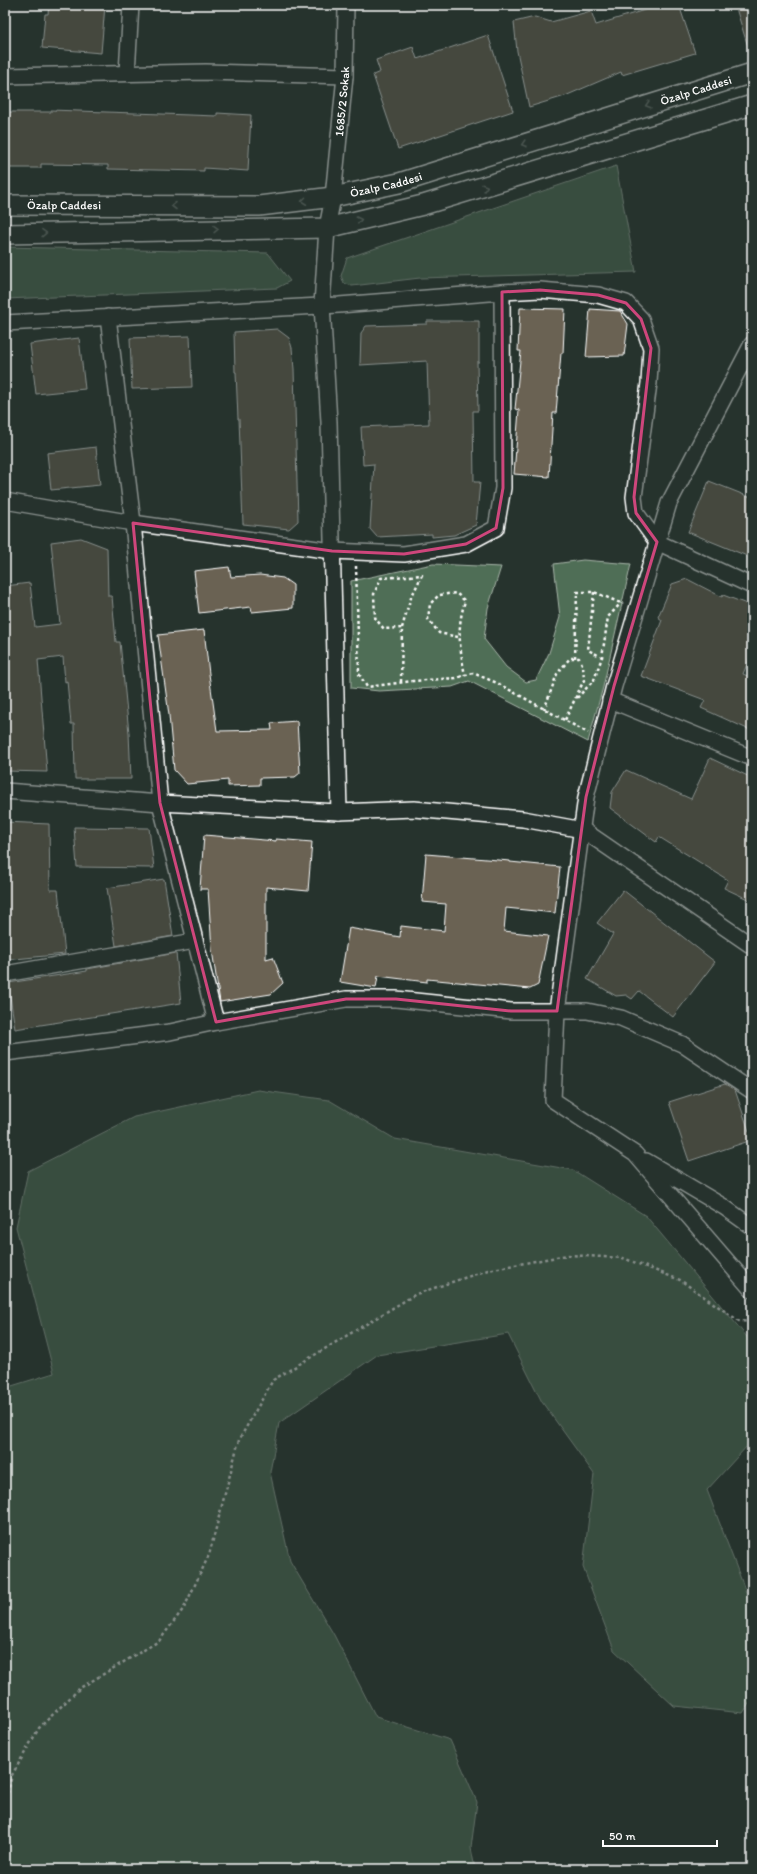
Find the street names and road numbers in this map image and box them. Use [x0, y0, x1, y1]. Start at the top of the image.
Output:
street label: 1685/2 Sokak [332, 67, 352, 137]
street label: Özalp Caddesi [659, 73, 733, 108]
street label: Özalp Caddesi [349, 169, 424, 200]
street label: Özalp Caddesi [27, 198, 101, 212]

